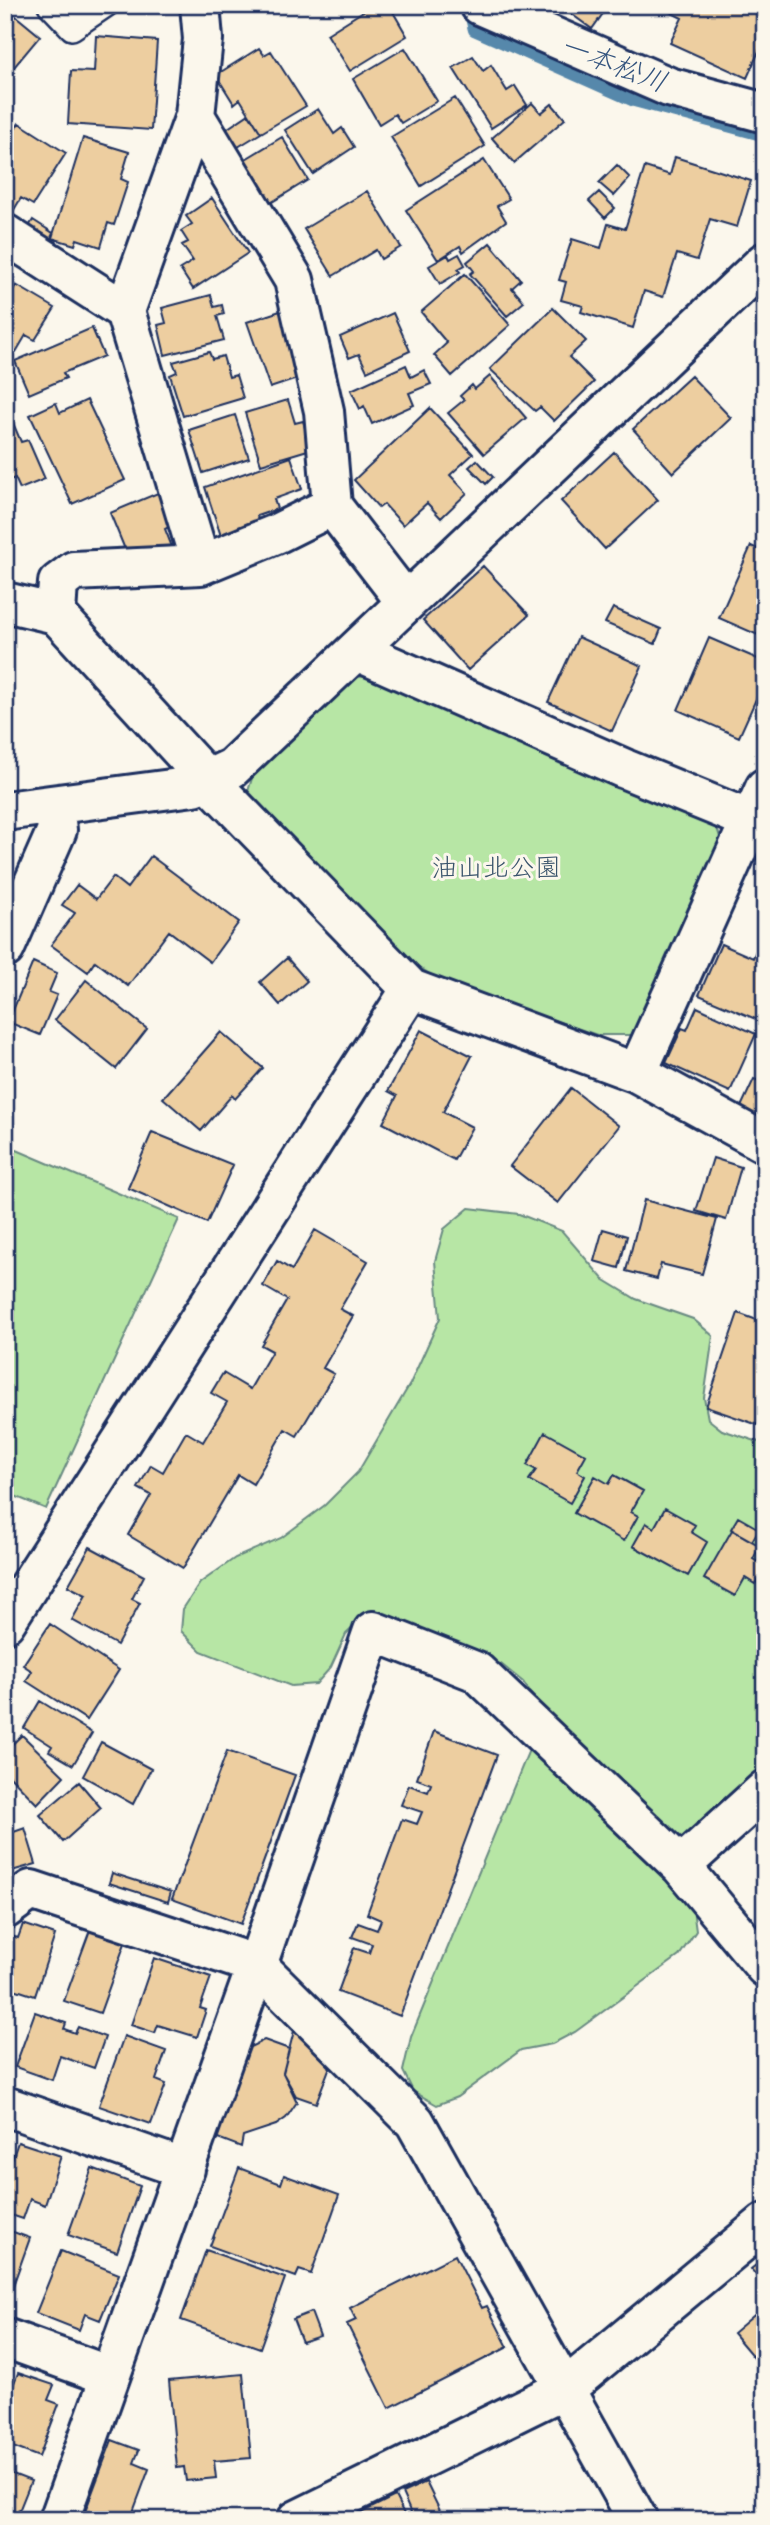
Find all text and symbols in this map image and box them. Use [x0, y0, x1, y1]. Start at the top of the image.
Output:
water label: 一本松川 [554, 28, 672, 103]
park label: 油山北公園 [431, 852, 561, 886]

